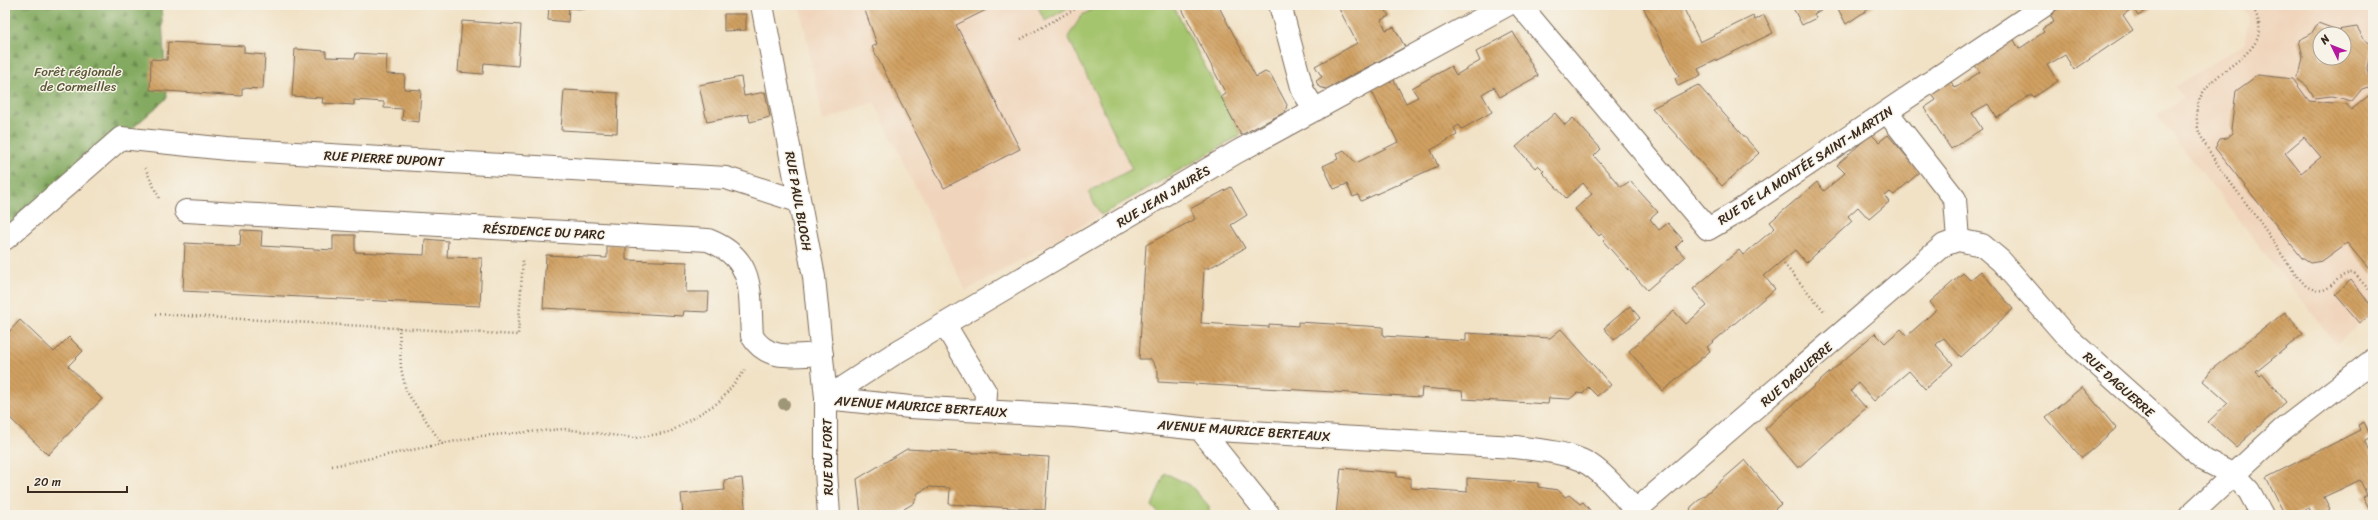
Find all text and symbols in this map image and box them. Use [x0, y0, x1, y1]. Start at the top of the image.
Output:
north arrow [2312, 26, 2352, 66]
text: N [2315, 30, 2335, 50]
park label: Forêt régionale de Cormeilles [34, 60, 122, 98]
street label: RUE DE LA MONTÉE SAINT-MARTIN [1713, 100, 1898, 231]
street label: RUE PIERRE DUPONT [323, 144, 446, 173]
street label: RUE PAUL BLOCH [778, 149, 819, 253]
street label: RUE JEAN JAURÈS [1112, 159, 1215, 234]
street label: RÉSIDENCE DU PARC [483, 217, 606, 246]
street label: RUE DAGUERRE [1755, 336, 1839, 413]
street label: RUE DAGUERRE [2077, 346, 2160, 424]
street label: AVENUE MAURICE BERTEAUX [833, 389, 1009, 424]
street label: AVENUE MAURICE BERTEAUX [1156, 413, 1332, 448]
street label: RUE DU FORT [815, 417, 840, 496]
scale bar [28, 468, 127, 494]
text: 20 m [34, 471, 61, 493]

